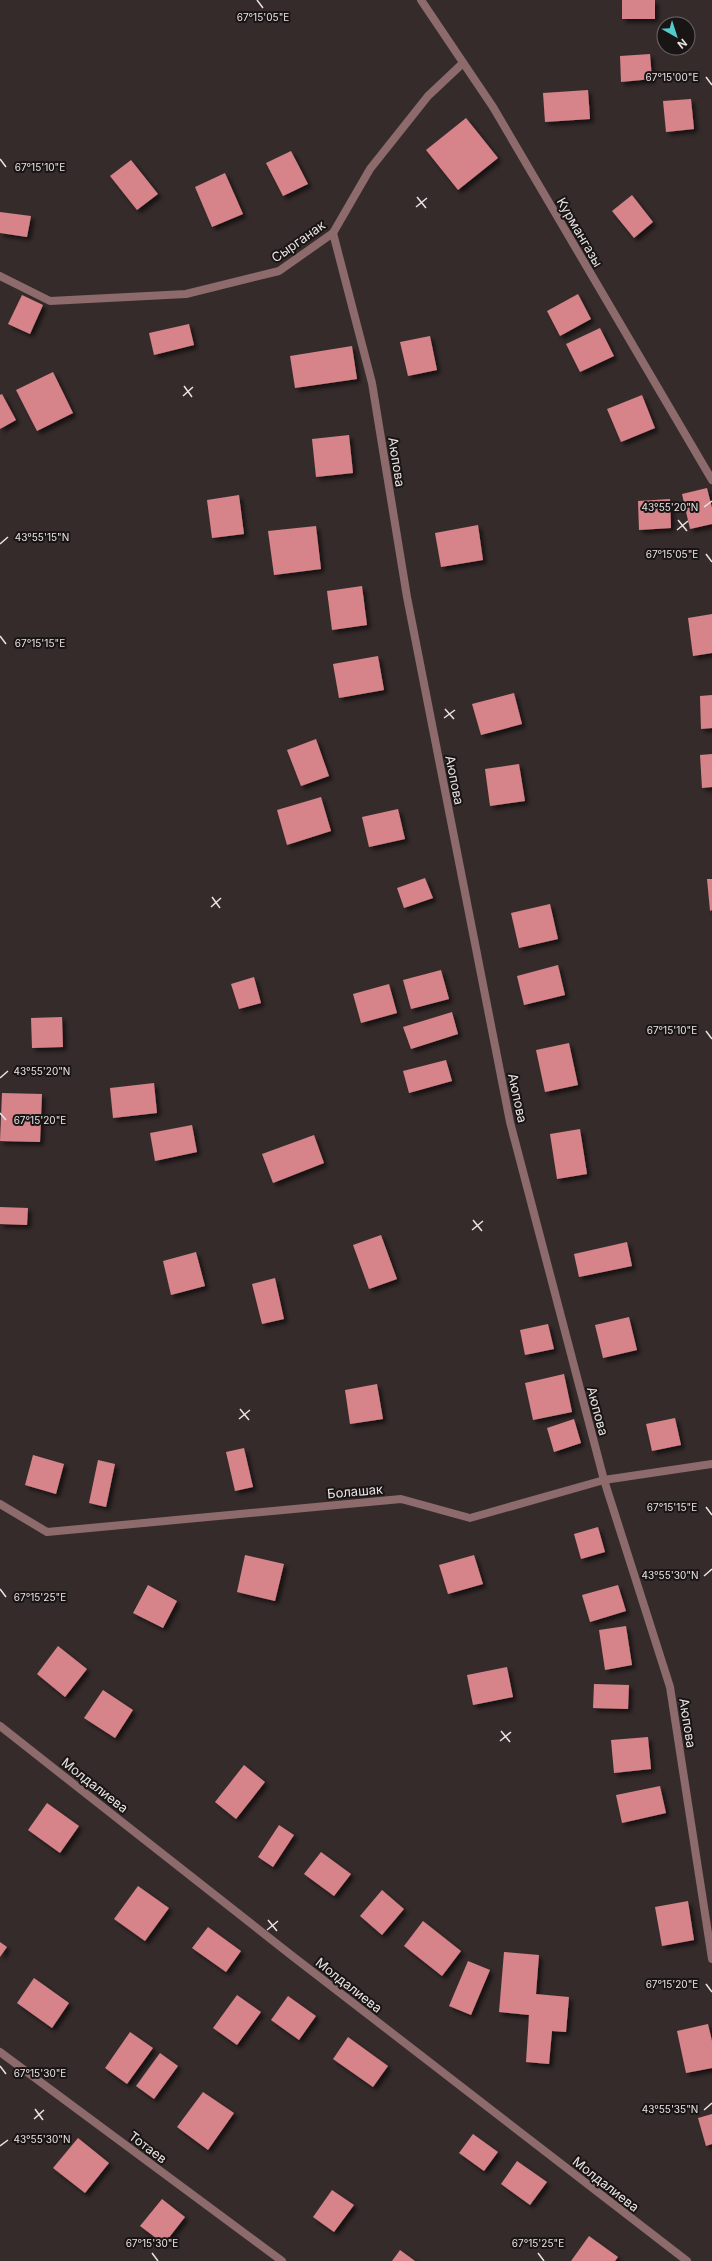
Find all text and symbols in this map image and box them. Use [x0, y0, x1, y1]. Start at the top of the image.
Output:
text: 67°15'05"E [237, 11, 289, 23]
north arrow [656, 16, 696, 56]
text: N [675, 36, 690, 52]
text: 67°15'00"E [646, 71, 698, 83]
text: 67°15'10"E [15, 161, 65, 173]
street label: Курмангазы [554, 194, 606, 270]
street label: Сырганак [268, 217, 328, 265]
street label: Аюпова [385, 436, 409, 488]
text: 43°55'20"N [642, 501, 698, 513]
text: 43°55'15"N [15, 531, 69, 543]
text: 67°15'05"E [646, 548, 698, 560]
text: 67°15'15"E [15, 637, 65, 649]
street label: Аюпова [442, 754, 468, 806]
text: 67°15'10"E [647, 1024, 697, 1036]
text: 43°55'20"N [14, 1065, 70, 1077]
street label: Аюпова [505, 1072, 531, 1124]
text: 67°15'20"E [14, 1114, 66, 1126]
street label: Аюпова [584, 1385, 612, 1437]
street label: Болашак [326, 1481, 384, 1501]
text: 67°15'15"E [647, 1501, 697, 1513]
text: 43°55'30"N [642, 1569, 698, 1581]
text: 67°15'25"E [14, 1591, 66, 1603]
street label: Аюпова [676, 1697, 700, 1749]
street label: Молдалиева [59, 1754, 131, 1816]
street label: Молдалиева [313, 1954, 385, 2016]
text: 67°15'20"E [646, 1978, 698, 1990]
text: 67°15'30"E [14, 2067, 66, 2079]
text: 43°55'35"N [642, 2103, 698, 2115]
street label: Тотаев [126, 2128, 170, 2166]
text: 43°55'30"N [14, 2133, 70, 2145]
street label: Молдалиева [570, 2153, 642, 2215]
text: 67°15'30"E [126, 2237, 178, 2249]
text: 67°15'25"E [512, 2237, 564, 2249]

